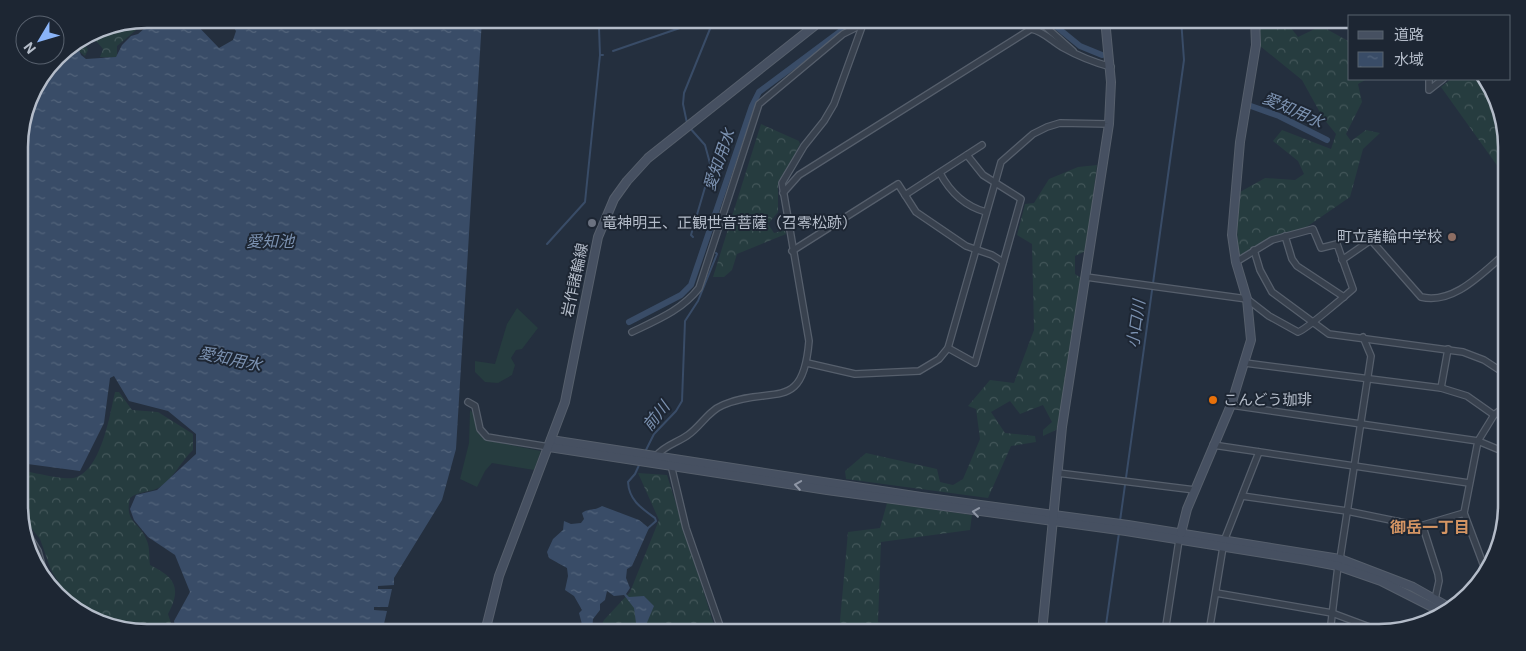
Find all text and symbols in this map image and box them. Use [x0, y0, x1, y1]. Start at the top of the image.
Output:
north arrow [15, 15, 65, 65]
legend [1348, 15, 1511, 80]
text: 道路 [1394, 26, 1424, 44]
text: N [20, 39, 39, 57]
text: 水域 [1394, 51, 1424, 69]
water label: 愛知用水 [1260, 88, 1328, 133]
water label: 愛知用水 [700, 125, 739, 193]
place label: 竜神明王、正観世音菩薩（召零松跡） [602, 214, 857, 232]
marker: 竜神明王、正観世音菩薩（召零松跡） [586, 217, 598, 229]
place label: 町立諸輪中学校 [1337, 228, 1442, 246]
marker: 町立諸輪中学校 [1446, 231, 1458, 243]
water label: 愛知池 [246, 232, 296, 251]
street label: 岩作諸輪線 [558, 241, 592, 319]
water label: 小口川 [1123, 297, 1149, 349]
water label: 愛知用水 [197, 343, 265, 375]
place label: こんどう珈琲 [1223, 391, 1313, 409]
marker: こんどう珈琲 [1207, 394, 1219, 406]
water label: 前川 [639, 396, 675, 434]
one-way arrow [794, 481, 802, 491]
one-way arrow [972, 507, 980, 517]
district label: 御岳一丁目 [1390, 518, 1470, 537]

